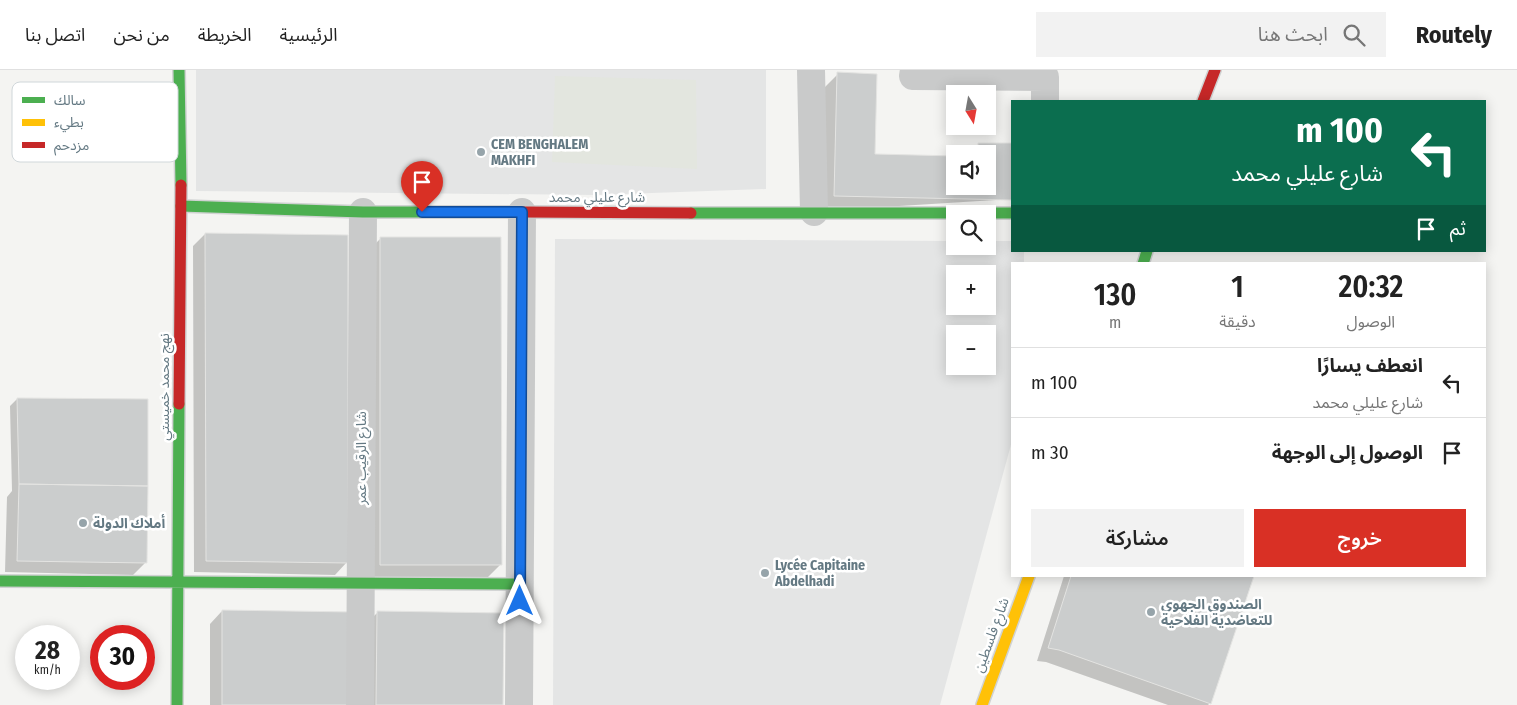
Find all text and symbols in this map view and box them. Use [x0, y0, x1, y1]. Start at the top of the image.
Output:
search box [1036, 12, 1386, 57]
icon: search [1340, 21, 1368, 49]
text: Routely [1416, 21, 1492, 49]
text: ابحث هنا [1258, 23, 1328, 46]
text: اتصل بنا [25, 24, 85, 46]
text: من نحن [113, 24, 170, 46]
text: الخريطة [198, 24, 252, 46]
text: الرئيسية [280, 24, 337, 46]
legend [12, 82, 178, 162]
north arrow [946, 85, 996, 135]
map controls [946, 85, 996, 375]
text: سالك [54, 92, 86, 109]
text: 100 m [1296, 109, 1383, 151]
text: بطيء [54, 114, 84, 133]
icon: left [1401, 120, 1466, 185]
place label: CEM BENGHALEM MAKHFI [491, 136, 588, 169]
text: مزدحم [54, 137, 89, 156]
button: sound [946, 145, 996, 195]
marker: CEM BENGHALEM MAKHFI [475, 146, 487, 158]
text: شارع عليلي محمد [1231, 160, 1383, 187]
pin [401, 161, 443, 212]
icon: arrive [408, 168, 436, 196]
street label: شارع عليلي محمد [549, 189, 645, 208]
button: search [946, 205, 996, 255]
icon: arrive [1412, 215, 1440, 243]
text: ثم [1450, 217, 1466, 240]
button: + [946, 265, 996, 315]
text: 1 [1231, 269, 1244, 305]
text: 20:32 [1338, 269, 1403, 305]
text: 130 [1094, 277, 1137, 313]
text: دقيقة [1219, 312, 1256, 331]
text: الوصول [1347, 312, 1395, 331]
text: m [1109, 313, 1121, 332]
button: − [946, 325, 996, 375]
street label: نهج محمد خميستي [156, 333, 175, 441]
text: انعطف يسارًا [1317, 354, 1423, 377]
icon: left [1438, 369, 1466, 397]
text: 100 m [1031, 371, 1077, 394]
text: شارع عليلي محمد [1313, 393, 1423, 412]
street label: شارع الرقيب عمر [353, 411, 372, 506]
icon: arrive [1438, 439, 1466, 467]
text: 30 m [1031, 441, 1069, 464]
text: الوصول إلى الوجهة [1272, 441, 1423, 464]
button: مشاركة [1031, 509, 1244, 567]
button: خروج [1254, 509, 1466, 567]
place label: أملاك الدولة [93, 514, 166, 532]
marker: أملاك الدولة [77, 517, 89, 529]
place label: Lycée Capitaine Abdelhadi [774, 557, 865, 590]
marker: Lycée Capitaine Abdelhadi [759, 567, 771, 579]
position arrow [493, 574, 545, 626]
street label: شارع فلسطين [970, 595, 1015, 676]
place label: الصندوق الجهوي للتعاضدية الفلاحية [1161, 596, 1272, 629]
marker: الصندوق الجهوي للتعاضدية الفلاحية [1145, 606, 1157, 618]
speed limit sign: 30 [90, 625, 155, 690]
text: 28 [35, 636, 60, 666]
text: km/h [34, 663, 61, 677]

